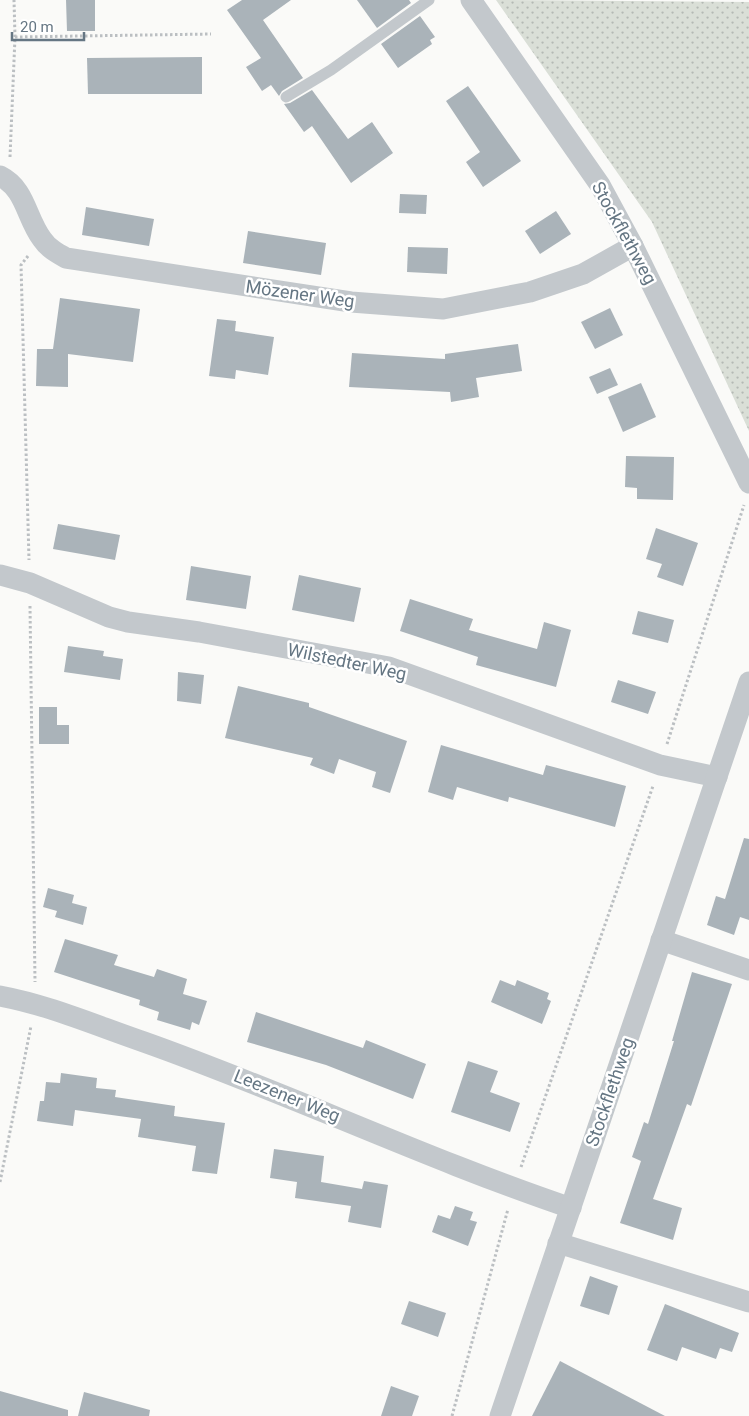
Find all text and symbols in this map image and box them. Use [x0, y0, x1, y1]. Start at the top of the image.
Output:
scale bar [12, 10, 85, 42]
text: 20 m [20, 18, 54, 36]
street label: Stockflethweg [588, 178, 661, 288]
street label: Mözener Weg [244, 275, 356, 312]
street label: Wilstedter Weg [286, 639, 408, 684]
street label: Stockflethweg [581, 1035, 638, 1149]
street label: Leezener Weg [231, 1065, 343, 1126]

